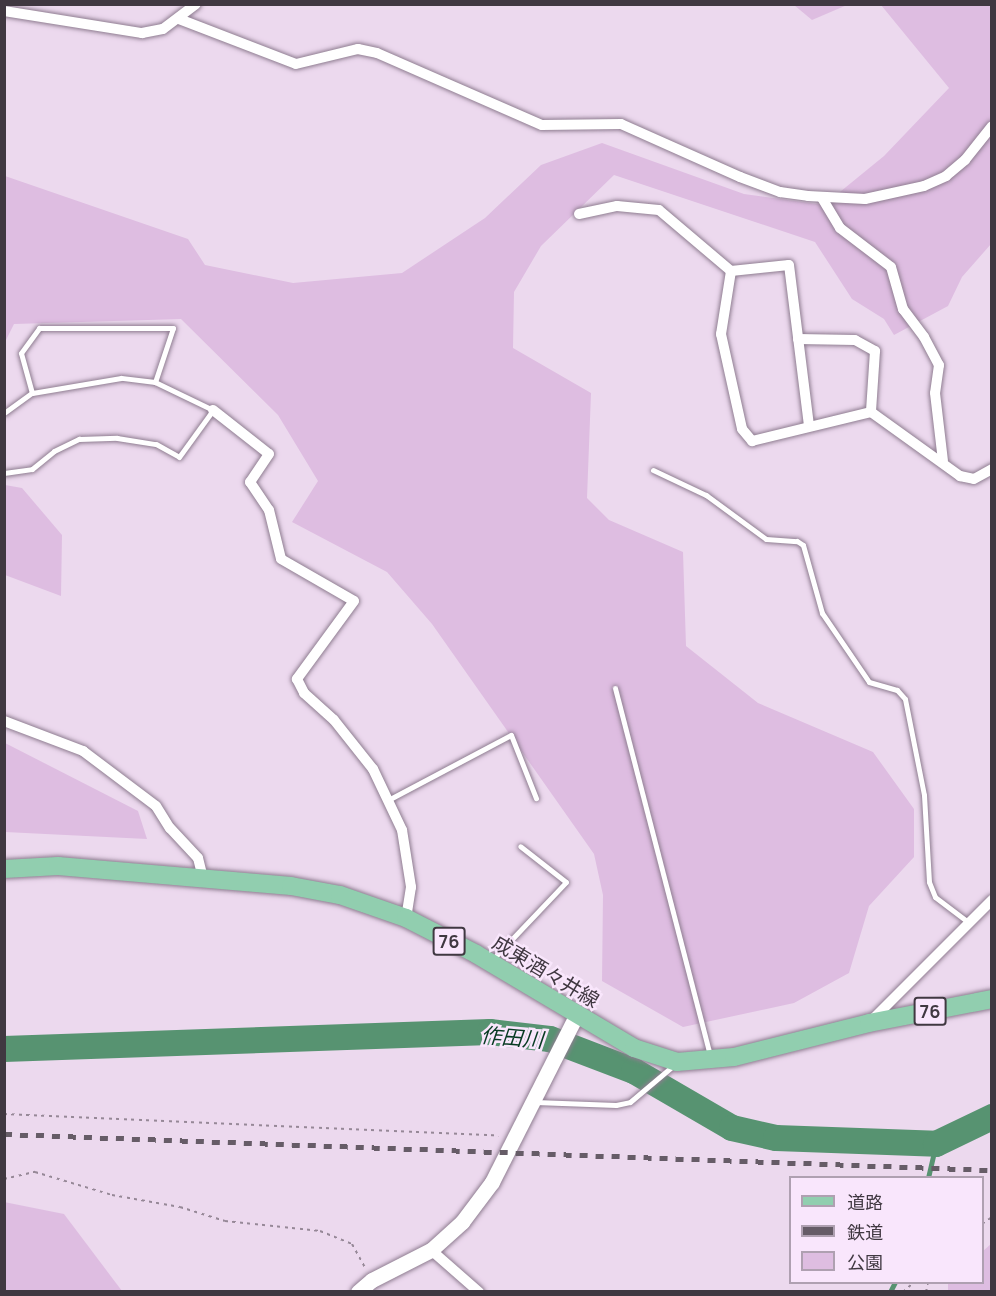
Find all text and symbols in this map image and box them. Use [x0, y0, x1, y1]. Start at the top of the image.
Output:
road number: 76 [432, 926, 466, 956]
street label: 成東酒々井線 [488, 930, 604, 1012]
road number: 76 [914, 996, 946, 1026]
water label: 作田川 [480, 1022, 544, 1052]
legend [789, 1176, 984, 1284]
text: 道路 [847, 1190, 883, 1214]
text: 鉄道 [847, 1220, 883, 1244]
text: 公園 [847, 1250, 883, 1274]

